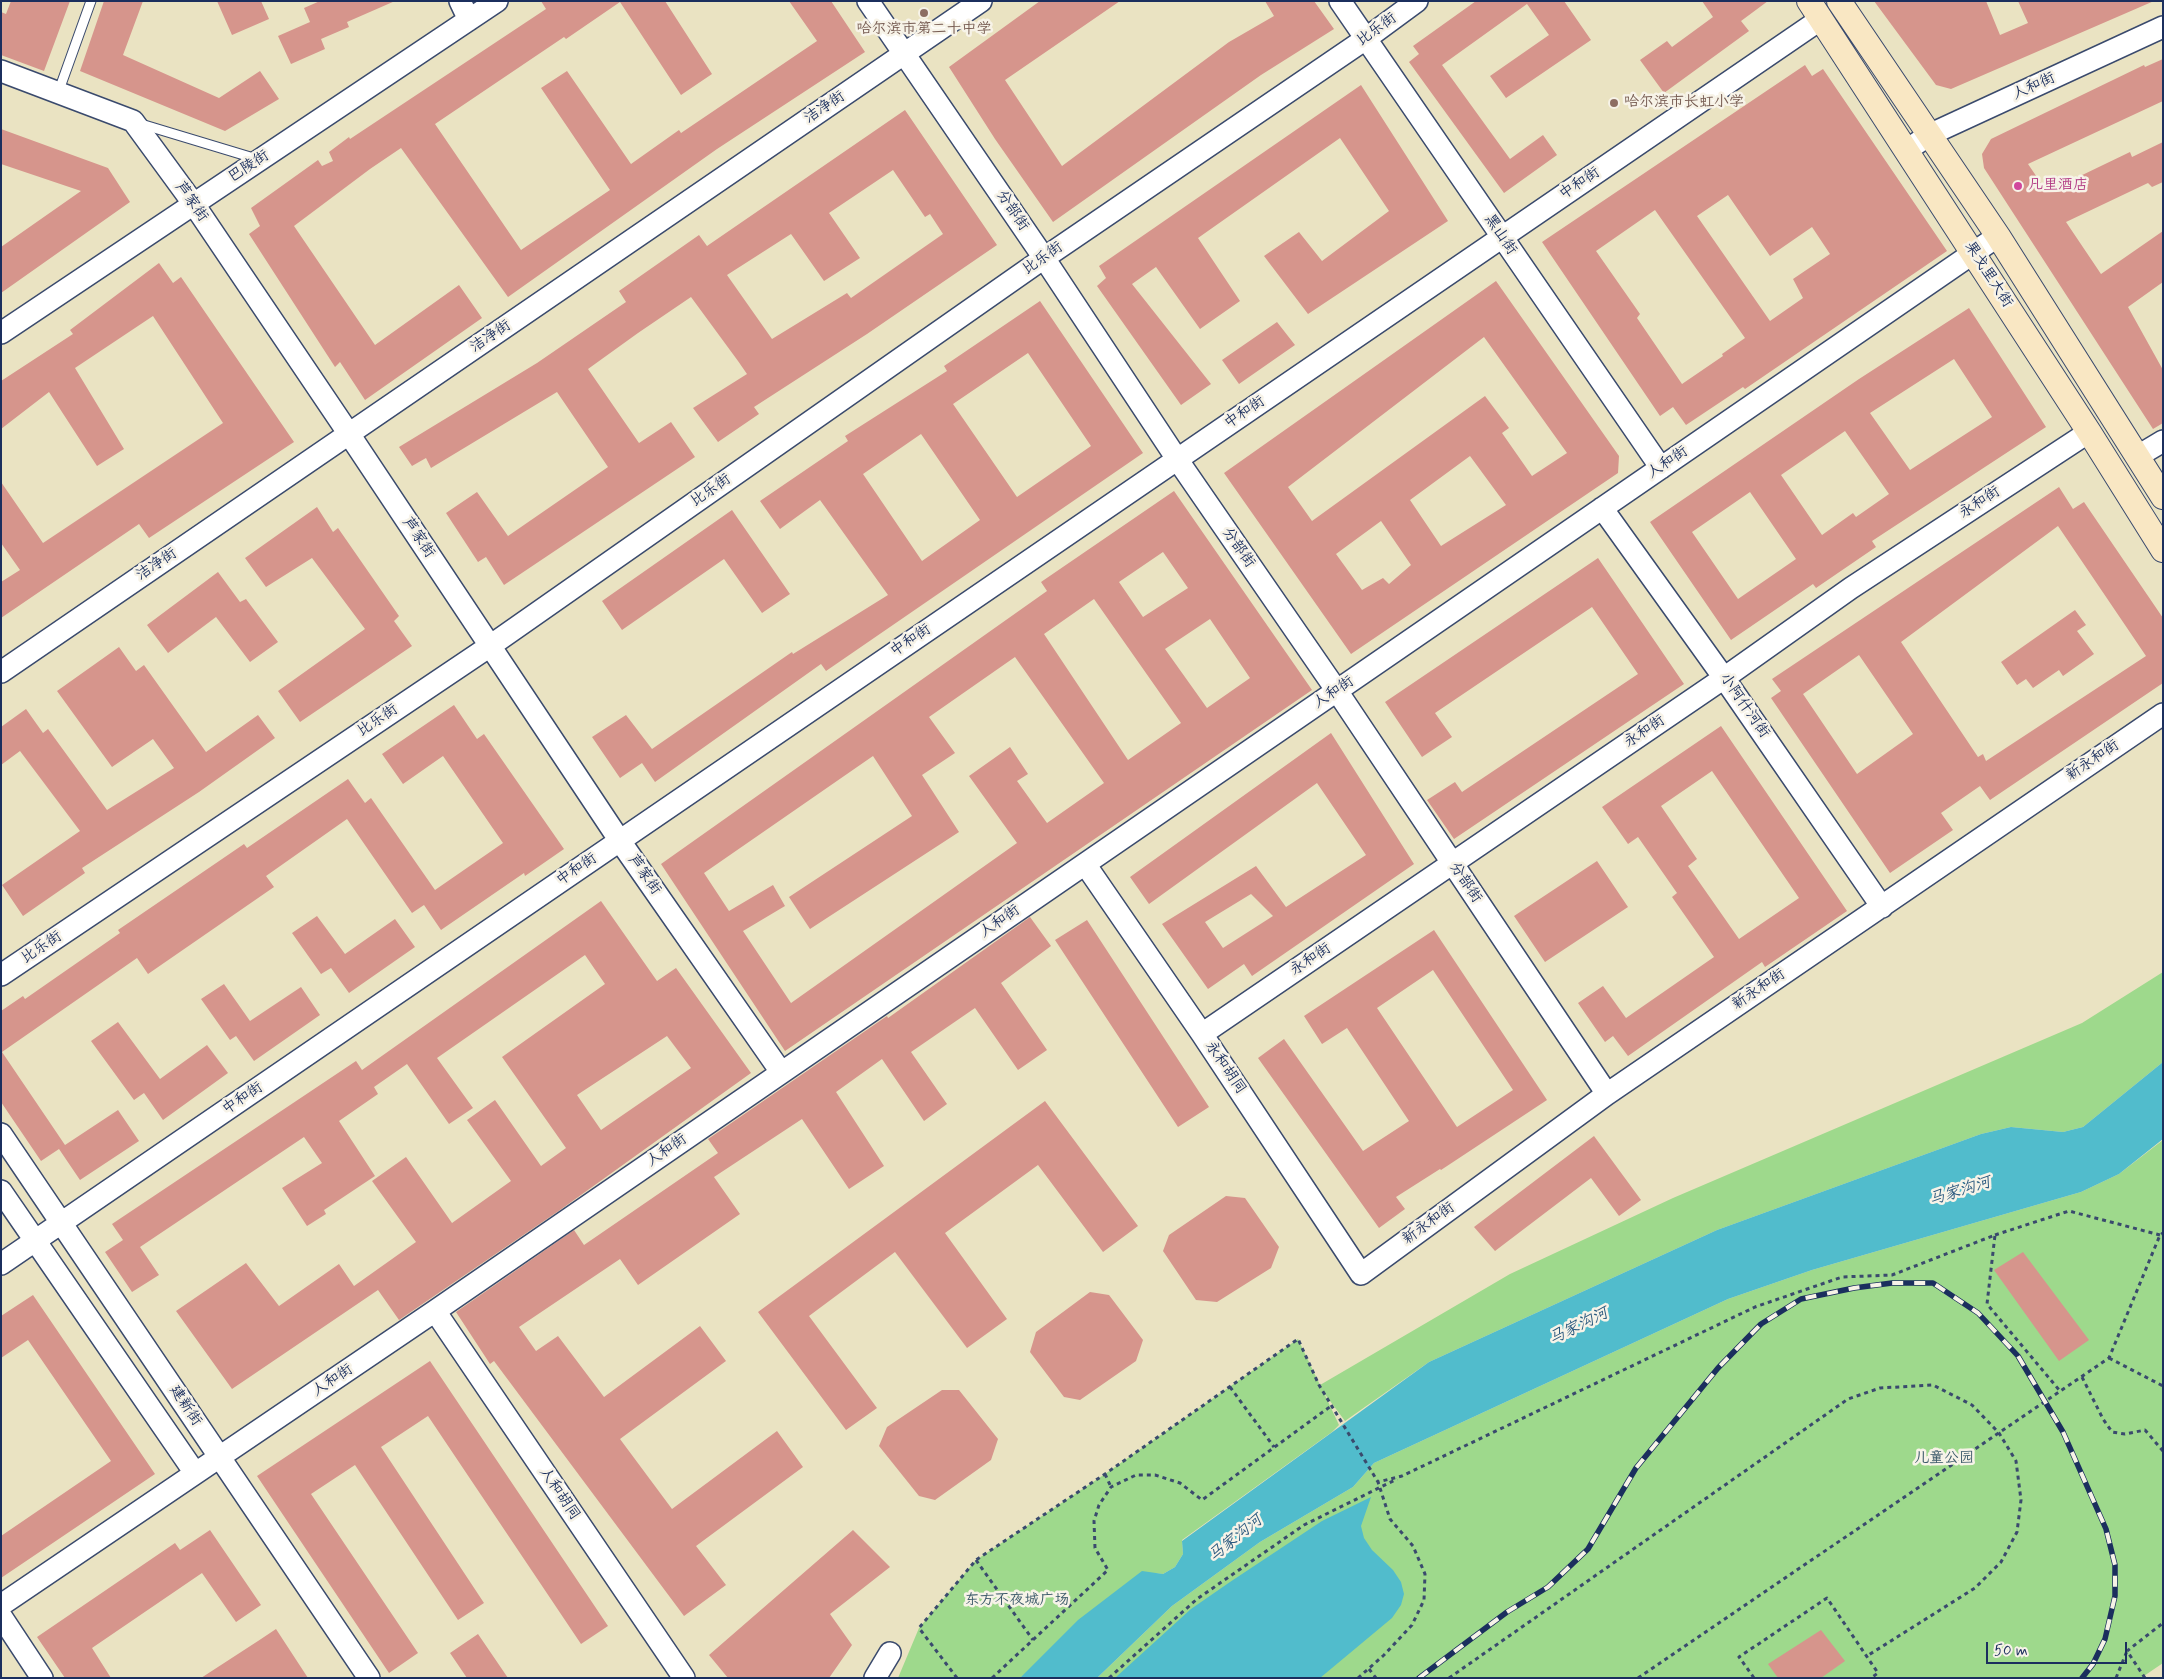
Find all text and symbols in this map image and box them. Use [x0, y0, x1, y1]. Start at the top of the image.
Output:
marker: 哈尔滨市第二十中学 [918, 7, 930, 19]
street label: 比乐街 [1354, 9, 1400, 51]
place label: 哈尔滨市第二十中学 [857, 21, 991, 39]
street label: 人和街 [2010, 69, 2058, 105]
street label: 洁净街 [801, 88, 849, 128]
place label: 哈尔滨市长虹小学 [1624, 94, 1744, 112]
marker: 哈尔滨市长虹小学 [1608, 97, 1620, 109]
street label: 巴陵街 [225, 147, 273, 187]
street label: 中和街 [1556, 164, 1604, 204]
place label: 凡里酒店 [2028, 177, 2088, 195]
street label: 芦家街 [171, 178, 211, 226]
marker: 凡里酒店 [2012, 180, 2024, 192]
street label: 分部街 [992, 187, 1032, 235]
street label: 黑山街 [1480, 211, 1520, 259]
street label: 比乐街 [1019, 239, 1067, 279]
street label: 果戈里大街 [1960, 239, 2016, 311]
street label: 洁净街 [467, 317, 515, 357]
street label: 中和街 [1221, 393, 1269, 433]
street label: 人和街 [1644, 443, 1692, 483]
street label: 比乐街 [687, 471, 735, 511]
street label: 永和街 [1956, 483, 2004, 523]
street label: 芦家街 [398, 514, 438, 562]
street label: 分部街 [1218, 524, 1258, 572]
street label: 洁净街 [133, 545, 181, 585]
street label: 中和街 [887, 621, 935, 661]
street label: 小阿什河街 [1715, 670, 1773, 742]
street label: 人和街 [1310, 673, 1358, 713]
street label: 比乐街 [354, 701, 402, 741]
street label: 永和街 [1621, 712, 1669, 752]
street label: 新永和街 [2063, 737, 2123, 785]
street label: 中和街 [553, 850, 601, 890]
street label: 芦家街 [624, 851, 664, 899]
street label: 分部街 [1445, 859, 1485, 907]
street label: 人和街 [976, 902, 1024, 942]
street label: 比乐街 [18, 928, 66, 968]
street label: 永和街 [1287, 940, 1335, 980]
street label: 新永和街 [1729, 966, 1789, 1014]
street label: 永和胡同 [1201, 1038, 1249, 1098]
street label: 中和街 [219, 1079, 267, 1119]
street label: 人和街 [643, 1131, 691, 1171]
water label: 马家沟河 [1927, 1173, 1993, 1211]
street label: 新永和街 [1399, 1199, 1459, 1249]
water label: 马家沟河 [1546, 1304, 1612, 1350]
street label: 人和街 [309, 1361, 357, 1401]
street label: 建新街 [165, 1382, 205, 1430]
park label: 儿童公园 [1914, 1450, 1974, 1468]
street label: 人和胡同 [535, 1464, 583, 1524]
water label: 马家沟河 [1205, 1511, 1267, 1567]
park label: 东方不夜城广场 [965, 1592, 1069, 1610]
scale bar [1989, 1632, 2130, 1664]
text: 50 m [1994, 1641, 2028, 1661]

